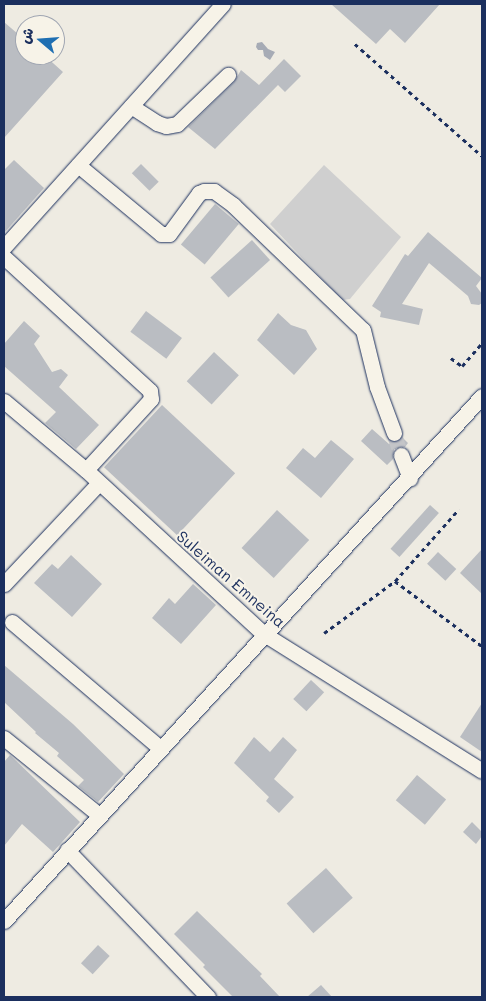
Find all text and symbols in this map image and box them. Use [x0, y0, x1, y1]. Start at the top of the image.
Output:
north arrow [15, 15, 65, 65]
text: ش [15, 25, 38, 46]
street label: Suleiman Emneina [173, 527, 289, 631]

